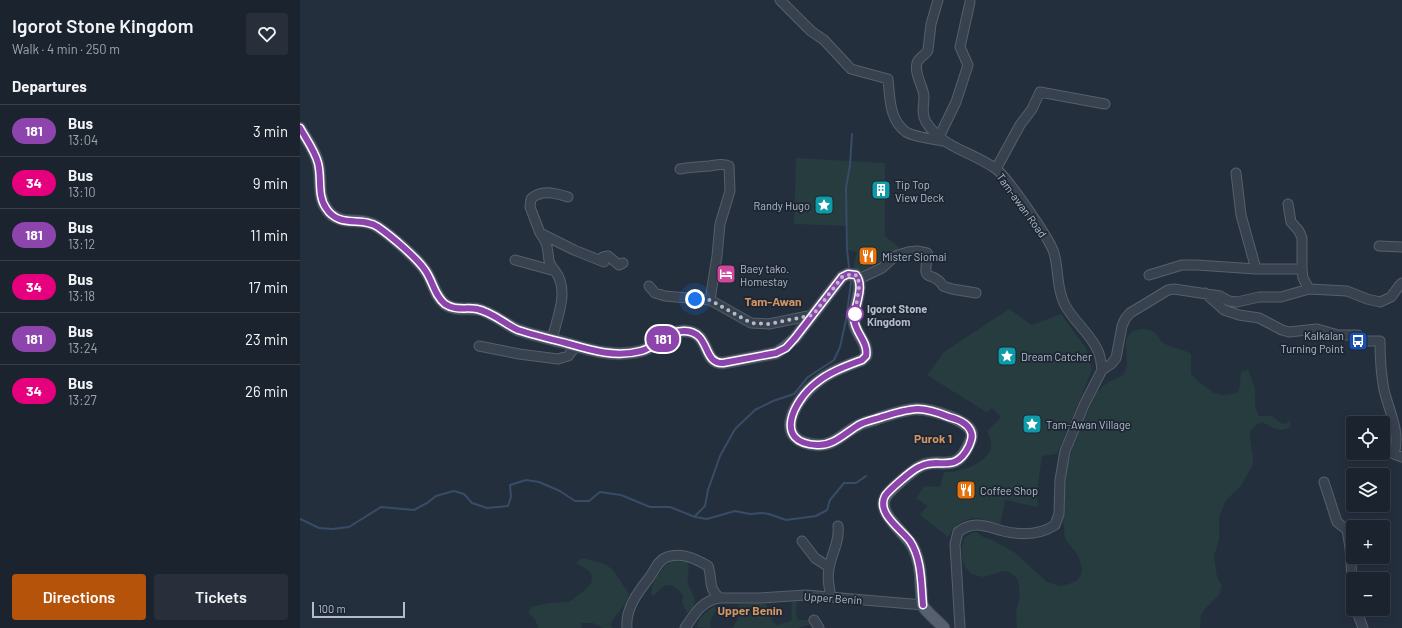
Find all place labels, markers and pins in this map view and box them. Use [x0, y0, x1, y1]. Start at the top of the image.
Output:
place label: Tip Top View Deck [895, 178, 945, 204]
building icon: Tip Top View Deck [870, 179, 892, 201]
place icon: Randy Hugo [813, 194, 835, 216]
place label: Randy Hugo [754, 199, 810, 212]
restaurant icon: Mister Siomai [857, 245, 879, 267]
place label: Mister Siomai [882, 250, 947, 263]
place label: Baey tako. Homestay [740, 262, 789, 288]
hotel icon: Baey tako. Homestay [715, 263, 737, 285]
place label: Igorot Stone Kingdom [867, 302, 927, 328]
marker: Igorot Stone Kingdom [846, 305, 864, 323]
place label: Kalkalan Turning Point [1281, 329, 1344, 355]
bus stop icon: Kalkalan Turning Point [1347, 330, 1369, 352]
place icon: Dream Catcher [996, 345, 1018, 367]
place label: Dream Catcher [1021, 350, 1092, 363]
place icon: Tam-Awan Village [1021, 413, 1043, 435]
place label: Tam-Awan Village [1046, 418, 1131, 431]
restaurant icon: Coffee Shop [955, 479, 977, 501]
place label: Coffee Shop [980, 484, 1038, 497]

